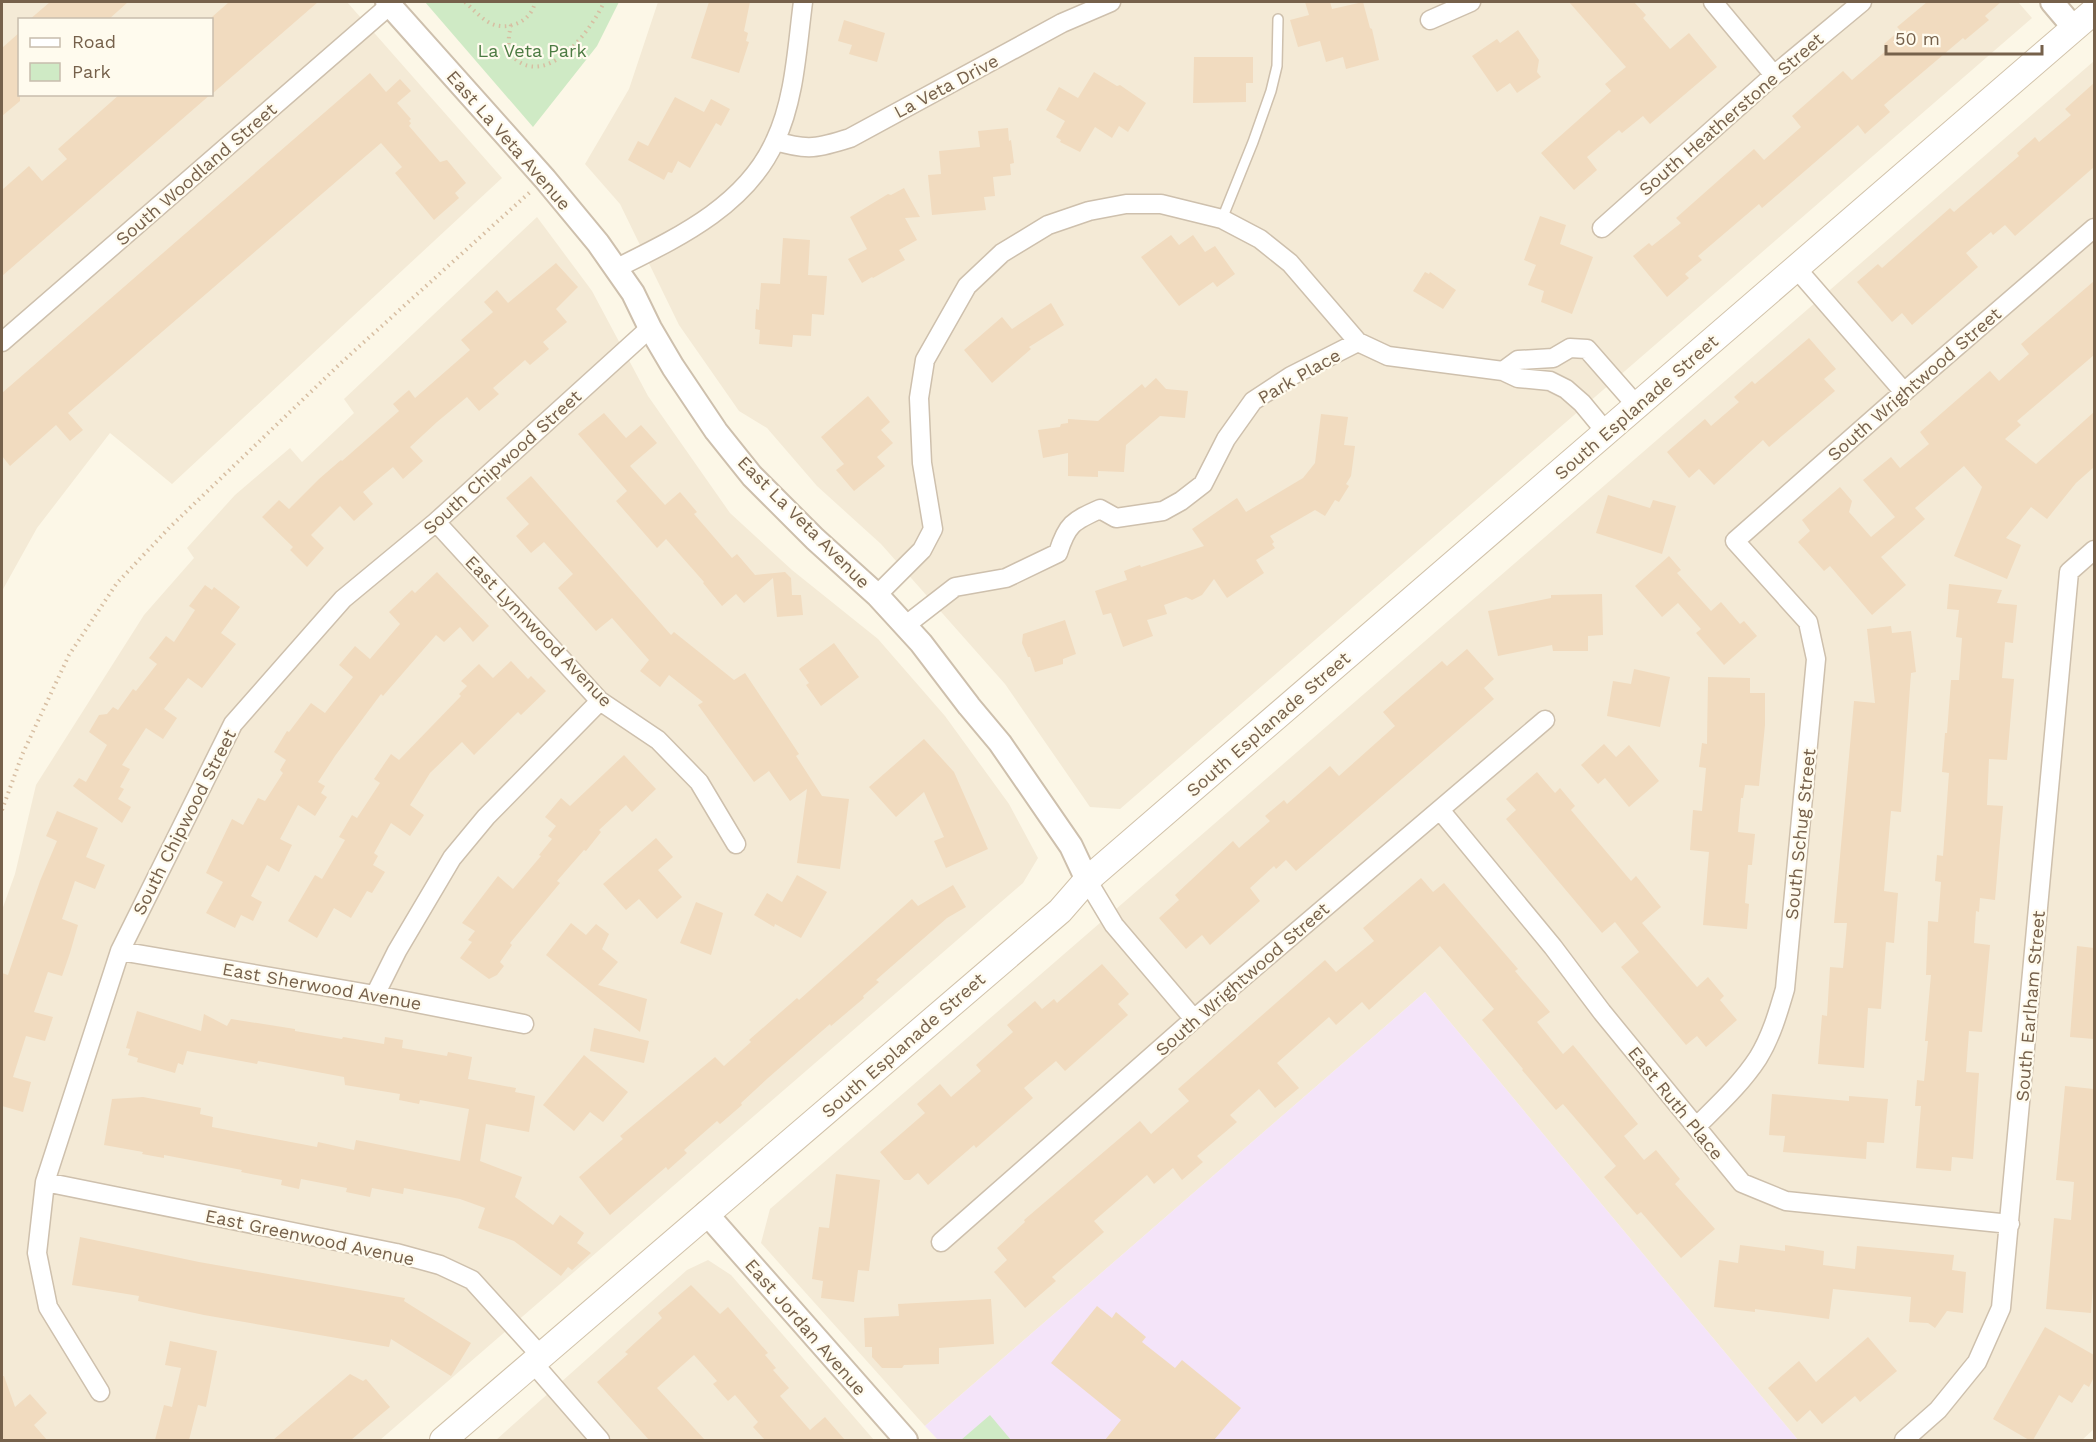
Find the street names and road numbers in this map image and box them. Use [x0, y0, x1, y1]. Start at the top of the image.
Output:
street label: South Heatherstone Street [1635, 28, 1828, 200]
street label: La Veta Drive [890, 50, 1002, 122]
street label: East La Veta Avenue [443, 66, 575, 214]
street label: South Woodland Street [111, 98, 281, 249]
street label: South Wrightwood Street [1823, 303, 2005, 465]
street label: South Esplanade Street [1550, 330, 1722, 484]
street label: Park Place [1254, 344, 1344, 408]
street label: South Chipwood Street [419, 385, 586, 539]
street label: East La Veta Avenue [734, 452, 874, 592]
street label: East Lynnwood Avenue [461, 551, 617, 711]
street label: South Esplanade Street [1182, 647, 1354, 801]
street label: South Chipwood Street [128, 725, 240, 918]
street label: South Schug Street [1781, 747, 1819, 921]
street label: South Wrightwood Street [1151, 898, 1333, 1060]
street label: South Earlham Street [2011, 909, 2049, 1102]
street label: East Sherwood Avenue [221, 958, 423, 1014]
street label: South Esplanade Street [817, 968, 989, 1122]
street label: East Ruth Place [1624, 1042, 1728, 1164]
street label: East Greenwood Avenue [203, 1205, 417, 1269]
street label: East Jordan Avenue [741, 1254, 871, 1400]

